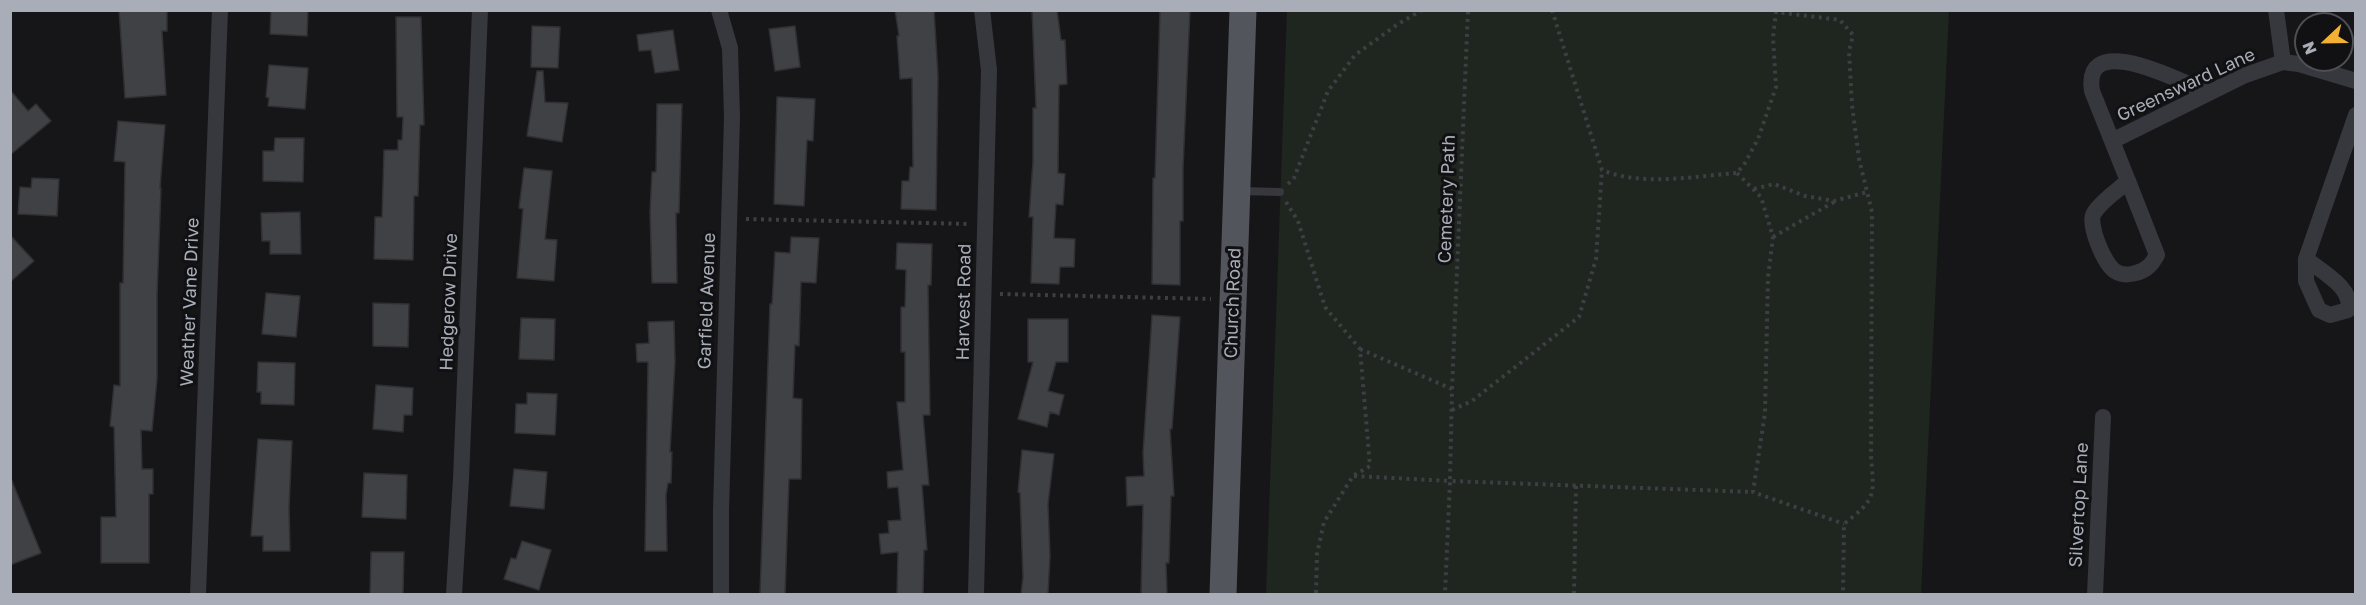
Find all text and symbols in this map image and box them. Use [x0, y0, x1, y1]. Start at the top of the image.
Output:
north arrow [2294, 12, 2354, 72]
text: N [2298, 39, 2321, 57]
street label: Greensward Lane [2113, 44, 2259, 126]
street label: Cemetery Path [1434, 134, 1460, 264]
street label: Weather Vane Drive [176, 217, 204, 387]
street label: Garfield Avenue [694, 232, 720, 370]
street label: Hedgerow Drive [436, 233, 462, 371]
street label: Harvest Road [952, 243, 976, 361]
street label: Church Road [1220, 247, 1246, 359]
street label: Silvertop Lane [2065, 442, 2093, 568]

